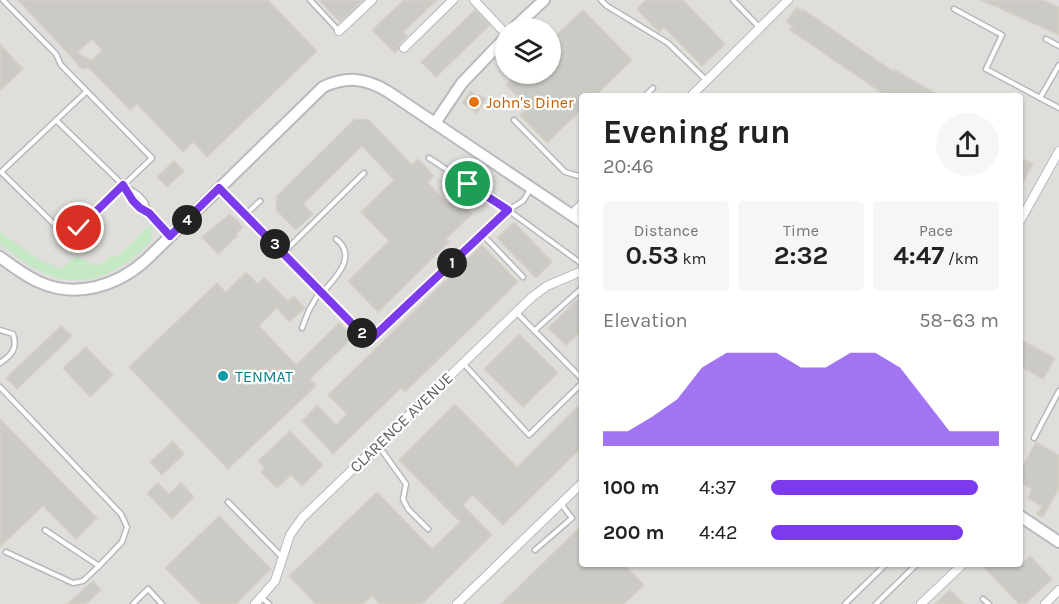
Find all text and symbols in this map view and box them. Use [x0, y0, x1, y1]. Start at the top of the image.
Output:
map controls [495, 18, 561, 84]
button: layers [495, 18, 561, 84]
place label: John's Diner [486, 93, 574, 112]
marker: John's Diner [467, 95, 481, 109]
text: Evening run [603, 113, 791, 151]
button: share [936, 113, 999, 176]
text: 20:46 [603, 155, 654, 178]
pin [442, 158, 493, 209]
icon: arrive [451, 167, 484, 200]
pin [53, 202, 104, 253]
pin: 4 [172, 205, 202, 235]
text: 4 [182, 210, 192, 229]
icon: check [62, 211, 95, 244]
text: Distance [634, 221, 698, 240]
text: Time [783, 221, 819, 240]
text: Pace [919, 221, 953, 240]
pin: 3 [260, 229, 290, 259]
text: 3 [270, 234, 280, 253]
text: 0.53 [625, 240, 679, 271]
text: 2:32 [774, 240, 828, 271]
text: 4:47 [893, 240, 944, 271]
pin: 1 [437, 248, 467, 278]
text: km [679, 249, 707, 268]
text: /km [944, 249, 979, 268]
text: 1 [449, 253, 455, 272]
text: Elevation [603, 309, 688, 332]
text: 58–63 m [919, 309, 999, 332]
pin: 2 [347, 318, 377, 348]
text: 2 [357, 323, 367, 342]
place label: TENMAT [235, 367, 293, 386]
street label: CLARENCE AVENUE [346, 368, 457, 476]
marker: TENMAT [216, 369, 230, 383]
text: 100 m [603, 476, 659, 499]
text: 4:37 [699, 476, 736, 499]
text: 200 m [603, 521, 664, 544]
text: 4:42 [699, 521, 738, 544]

